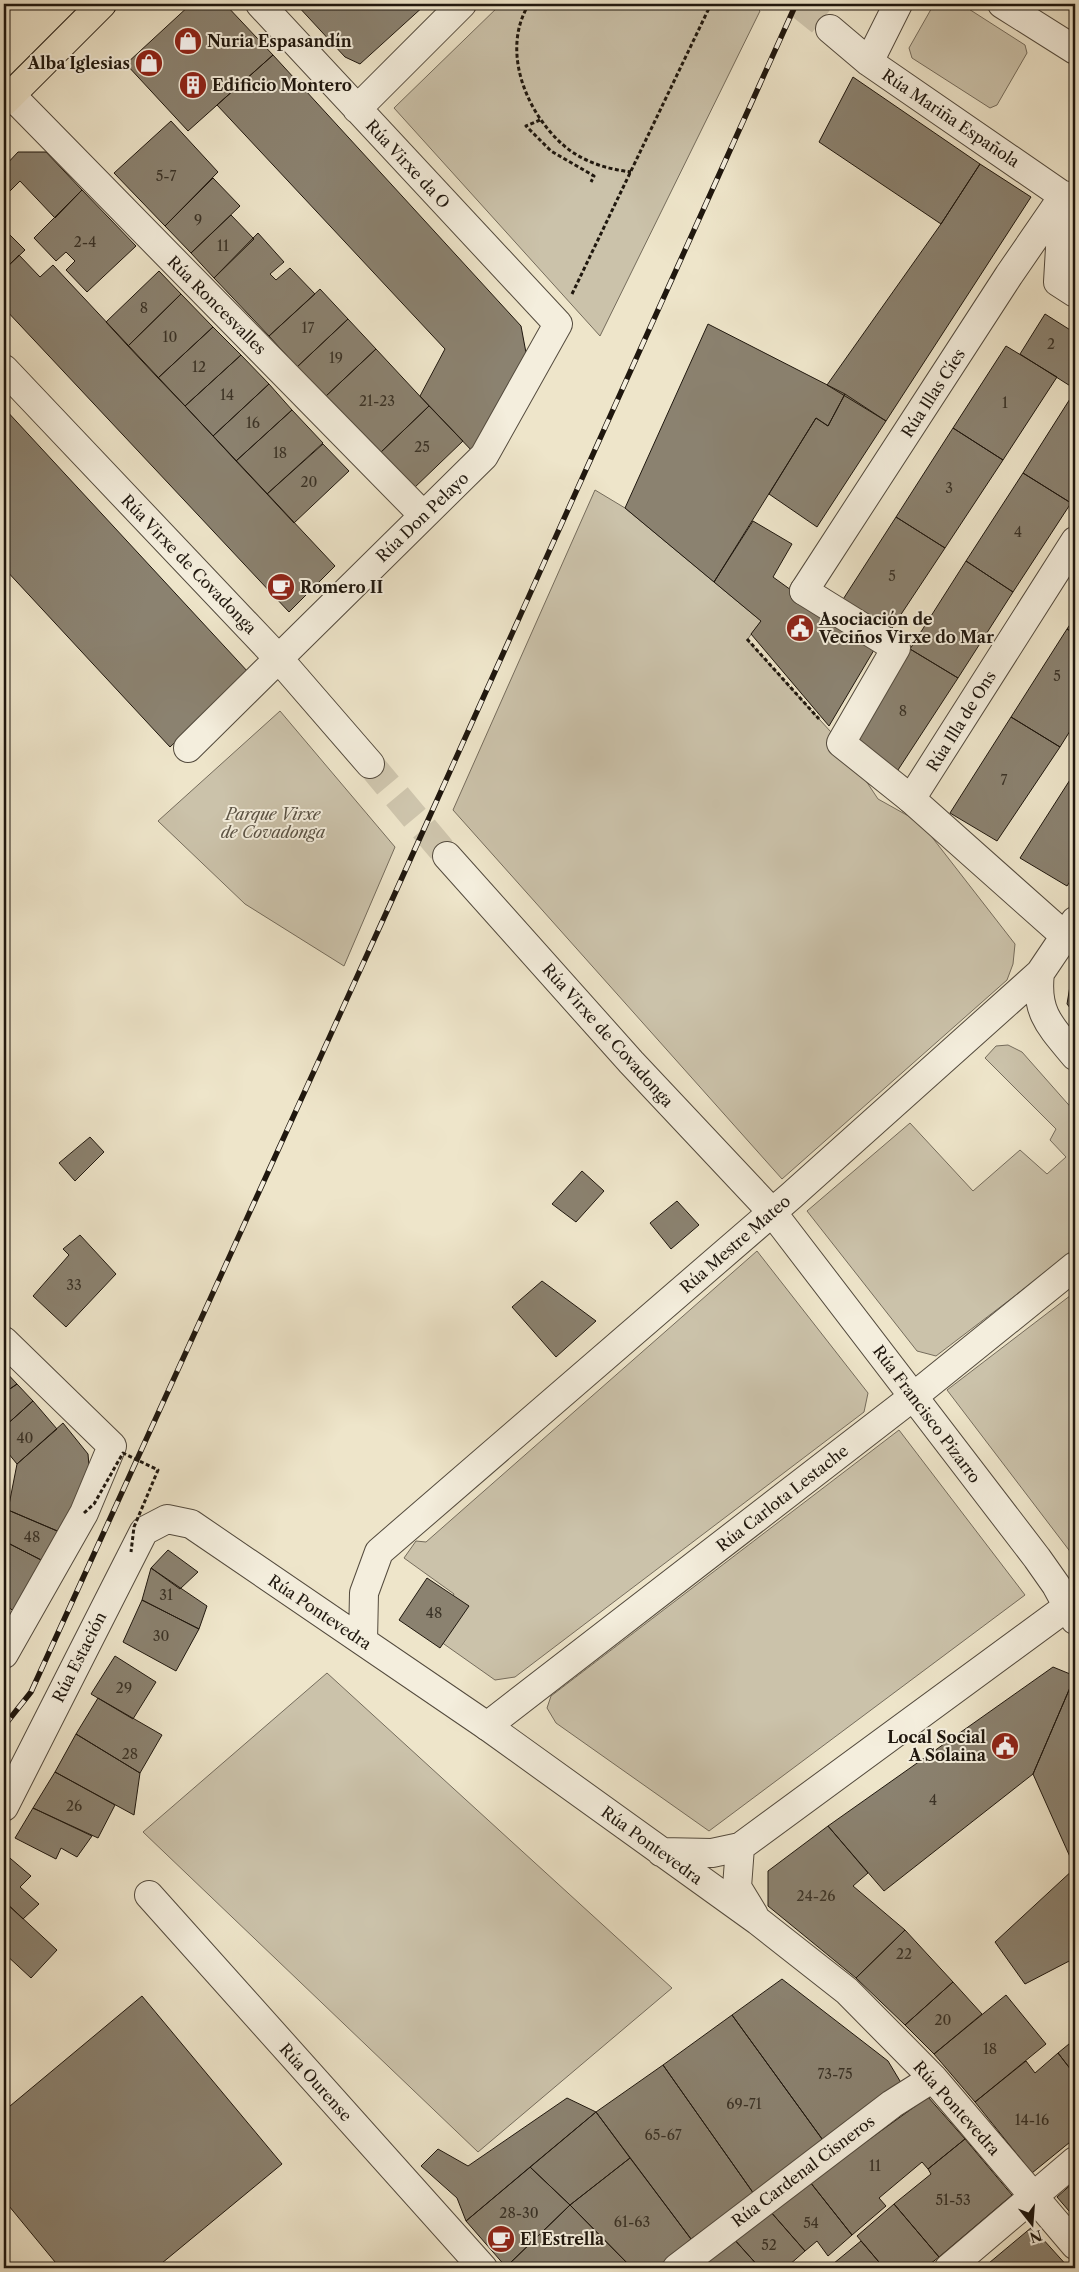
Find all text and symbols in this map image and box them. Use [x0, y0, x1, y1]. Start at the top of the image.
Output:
shop icon: Nuria Espasandín [173, 26, 203, 56]
place label: Nuria Espasandín [207, 31, 352, 51]
shop icon: Alba Iglesias [134, 48, 164, 78]
place label: Alba Iglesias [27, 53, 130, 73]
street label: Rúa Mariña Española [879, 65, 1024, 172]
building icon: Edificio Montero [178, 70, 208, 100]
place label: Edificio Montero [212, 75, 352, 95]
street label: Rúa Virxe da O [362, 115, 454, 213]
house number: 5-7 [156, 167, 176, 185]
house number: 9 [194, 211, 202, 229]
house number: 2-4 [74, 233, 96, 251]
house number: 11 [217, 237, 229, 255]
street label: Rúa Roncesvalles [163, 251, 271, 359]
house number: 8 [140, 299, 148, 317]
house number: 17 [302, 319, 314, 337]
house number: 10 [163, 328, 177, 346]
house number: 2 [1047, 335, 1055, 353]
street label: Rúa Illas Cíes [897, 345, 969, 441]
house number: 19 [329, 349, 343, 367]
house number: 12 [192, 358, 206, 376]
house number: 14 [220, 386, 234, 404]
house number: 21-23 [359, 392, 395, 410]
house number: 1 [1002, 394, 1008, 412]
house number: 16 [246, 414, 260, 432]
house number: 25 [414, 438, 430, 456]
house number: 18 [273, 444, 287, 462]
street label: Rúa Don Pelayo [372, 468, 473, 566]
house number: 20 [301, 473, 318, 491]
house number: 3 [945, 479, 953, 497]
street label: Rúa Virxe de Covadonga [117, 490, 261, 638]
house number: 4 [1014, 523, 1022, 541]
house number: 5 [888, 567, 896, 585]
cafe icon: Romero II [266, 572, 296, 602]
place label: Romero II [300, 577, 383, 597]
place label: Asociación de Veciños Virxe do Mar [818, 609, 994, 647]
public building icon: Asociación de Veciños Virxe do Mar [785, 613, 815, 643]
street label: Rúa Illa de Ons [922, 667, 1000, 775]
house number: 5 [1053, 667, 1061, 685]
house number: 8 [899, 702, 907, 720]
house number: 7 [1001, 771, 1008, 789]
park label: Parque Virxe de Covadonga [221, 804, 326, 842]
street label: Rúa Virxe de Covadonga [538, 959, 678, 1111]
street label: Rúa Mestre Mateo [676, 1190, 794, 1297]
house number: 33 [66, 1276, 82, 1294]
street label: Rúa Francisco Pizarro [869, 1341, 985, 1487]
house number: 40 [17, 1429, 34, 1447]
street label: Rúa Carlota Lestache [712, 1440, 852, 1556]
house number: 48 [24, 1528, 40, 1546]
street label: Rúa Pontevedra [265, 1570, 376, 1654]
house number: 31 [159, 1586, 173, 1604]
house number: 48 [426, 1604, 442, 1622]
street label: Rúa Estación [48, 1608, 110, 1706]
house number: 30 [153, 1627, 169, 1645]
house number: 29 [116, 1679, 132, 1697]
place label: Local Social A Solaina [887, 1727, 987, 1765]
public building icon: Local Social A Solaina [990, 1731, 1020, 1761]
house number: 28 [122, 1745, 138, 1763]
house number: 4 [929, 1791, 937, 1809]
house number: 26 [66, 1797, 82, 1815]
street label: Rúa Pontevedra [598, 1802, 707, 1889]
house number: 24-26 [797, 1887, 835, 1905]
house number: 22 [896, 1945, 912, 1963]
house number: 20 [935, 2011, 952, 2029]
street label: Rúa Ourense [276, 2039, 356, 2125]
house number: 18 [983, 2040, 997, 2058]
street label: Rúa Pontevedra [909, 2057, 1005, 2160]
house number: 73-75 [817, 2065, 853, 2083]
house number: 69-71 [726, 2095, 762, 2113]
street label: Rúa Cardenal Cisneros [728, 2111, 878, 2231]
house number: 14-16 [1015, 2111, 1049, 2129]
house number: 65-67 [644, 2126, 682, 2144]
house number: 11 [869, 2157, 881, 2175]
house number: 51-53 [935, 2191, 971, 2209]
north arrow [1006, 2200, 1056, 2250]
house number: 28-30 [499, 2204, 539, 2222]
house number: 61-63 [614, 2213, 650, 2231]
house number: 54 [803, 2214, 819, 2232]
cafe icon: El Estrella [486, 2224, 516, 2254]
text: N [1027, 2226, 1044, 2247]
place label: El Estrella [520, 2229, 605, 2249]
house number: 52 [761, 2236, 777, 2254]

